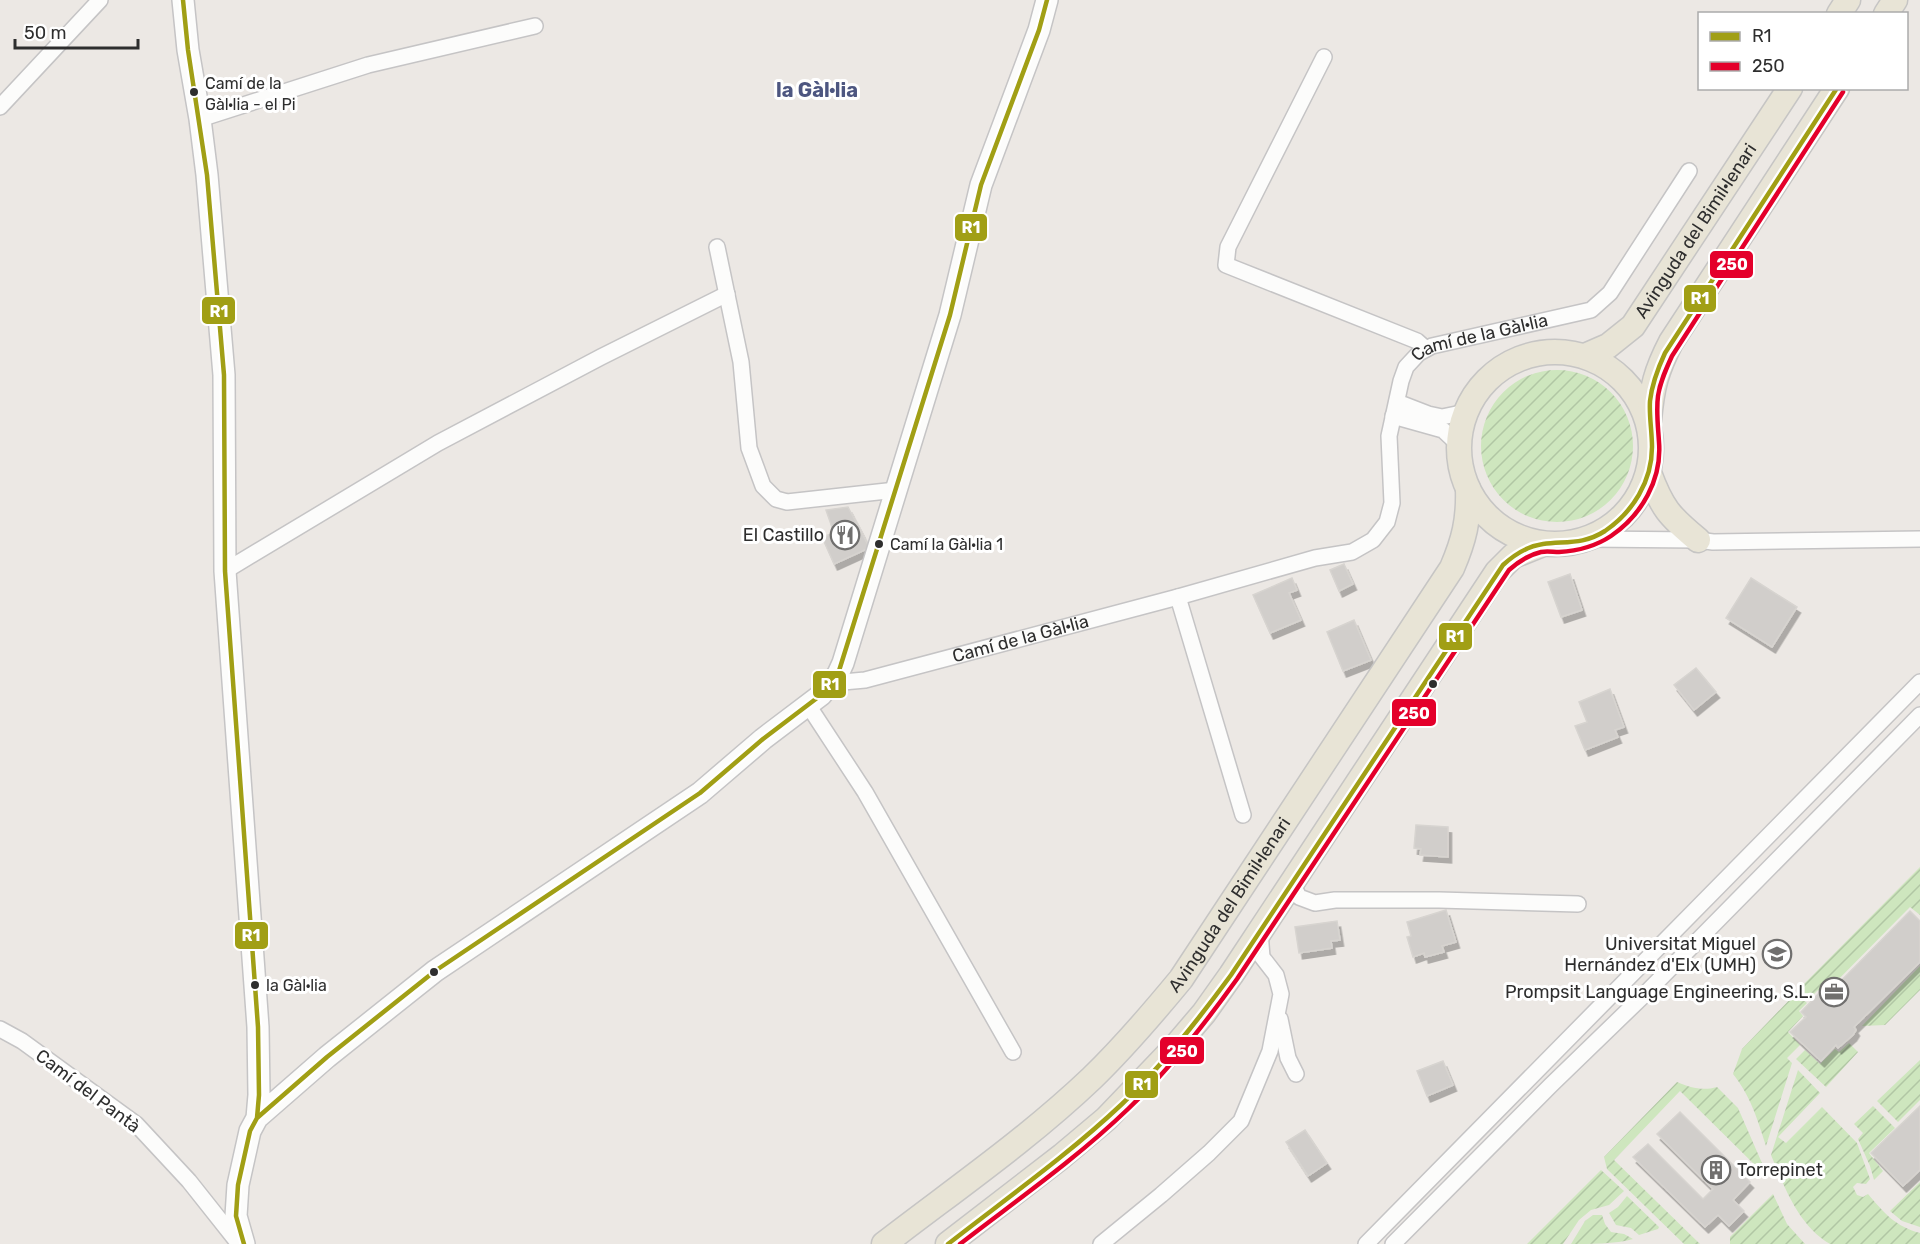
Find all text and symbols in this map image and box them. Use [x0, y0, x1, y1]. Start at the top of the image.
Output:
scale bar [15, 12, 138, 50]
legend [1698, 12, 1908, 90]
text: 50 m [24, 22, 67, 44]
text: R1 [1752, 25, 1772, 47]
text: 250 [1752, 55, 1785, 77]
place label: Camí de la Gàl·lia - el Pi [205, 74, 296, 114]
district label: la Gàl·lia [776, 78, 858, 102]
marker: Camí de la Gàl·lia - el Pi [188, 86, 200, 98]
street label: Avinguda del Bimil·lenari [1630, 139, 1761, 323]
line badge: R1 [954, 213, 988, 242]
text: R1 [961, 218, 981, 237]
line badge: 250 [1709, 250, 1754, 279]
text: 250 [1716, 255, 1748, 274]
line badge: R1 [1683, 284, 1717, 313]
text: R1 [1690, 289, 1710, 308]
line badge: R1 [201, 296, 236, 325]
text: R1 [209, 302, 229, 321]
street label: Camí de la Gàl·lia [1406, 309, 1550, 366]
restaurant icon: El Castillo [829, 519, 861, 551]
place label: El Castillo [743, 524, 824, 546]
place label: Camí la Gàl·lia 1 [890, 535, 1003, 554]
marker: Camí la Gàl·lia 1 [873, 538, 885, 550]
street label: Camí de la Gàl·lia [950, 610, 1091, 667]
line badge: R1 [1438, 622, 1473, 651]
text: R1 [1445, 627, 1465, 646]
line badge: R1 [812, 670, 847, 699]
text: R1 [820, 675, 840, 694]
unlabelled marker [1427, 678, 1439, 690]
line badge: 250 [1391, 698, 1437, 727]
text: 250 [1398, 704, 1430, 723]
street label: Avinguda del Bimil·lenari [1164, 813, 1295, 997]
line badge: R1 [234, 921, 269, 950]
text: R1 [241, 926, 261, 945]
place label: Universitat Miguel Hernández d'Elx (UMH) [1564, 933, 1756, 976]
school or university icon: Universitat Miguel Hernández d'Elx (UMH) [1761, 938, 1793, 970]
unlabelled marker [428, 966, 440, 978]
place label: la Gàl·lia [266, 976, 327, 995]
office icon: Prompsit Language Engineering, S.L. [1818, 976, 1850, 1008]
marker: la Gàl·lia [249, 979, 261, 991]
place label: Prompsit Language Engineering, S.L. [1505, 981, 1813, 1003]
line badge: 250 [1159, 1036, 1205, 1065]
text: 250 [1166, 1042, 1198, 1061]
street label: Camí del Pantà [31, 1044, 145, 1138]
line badge: R1 [1124, 1070, 1159, 1099]
text: R1 [1132, 1075, 1152, 1094]
building icon: Torrepinet [1700, 1154, 1732, 1186]
place label: Torrepinet [1737, 1159, 1823, 1181]

